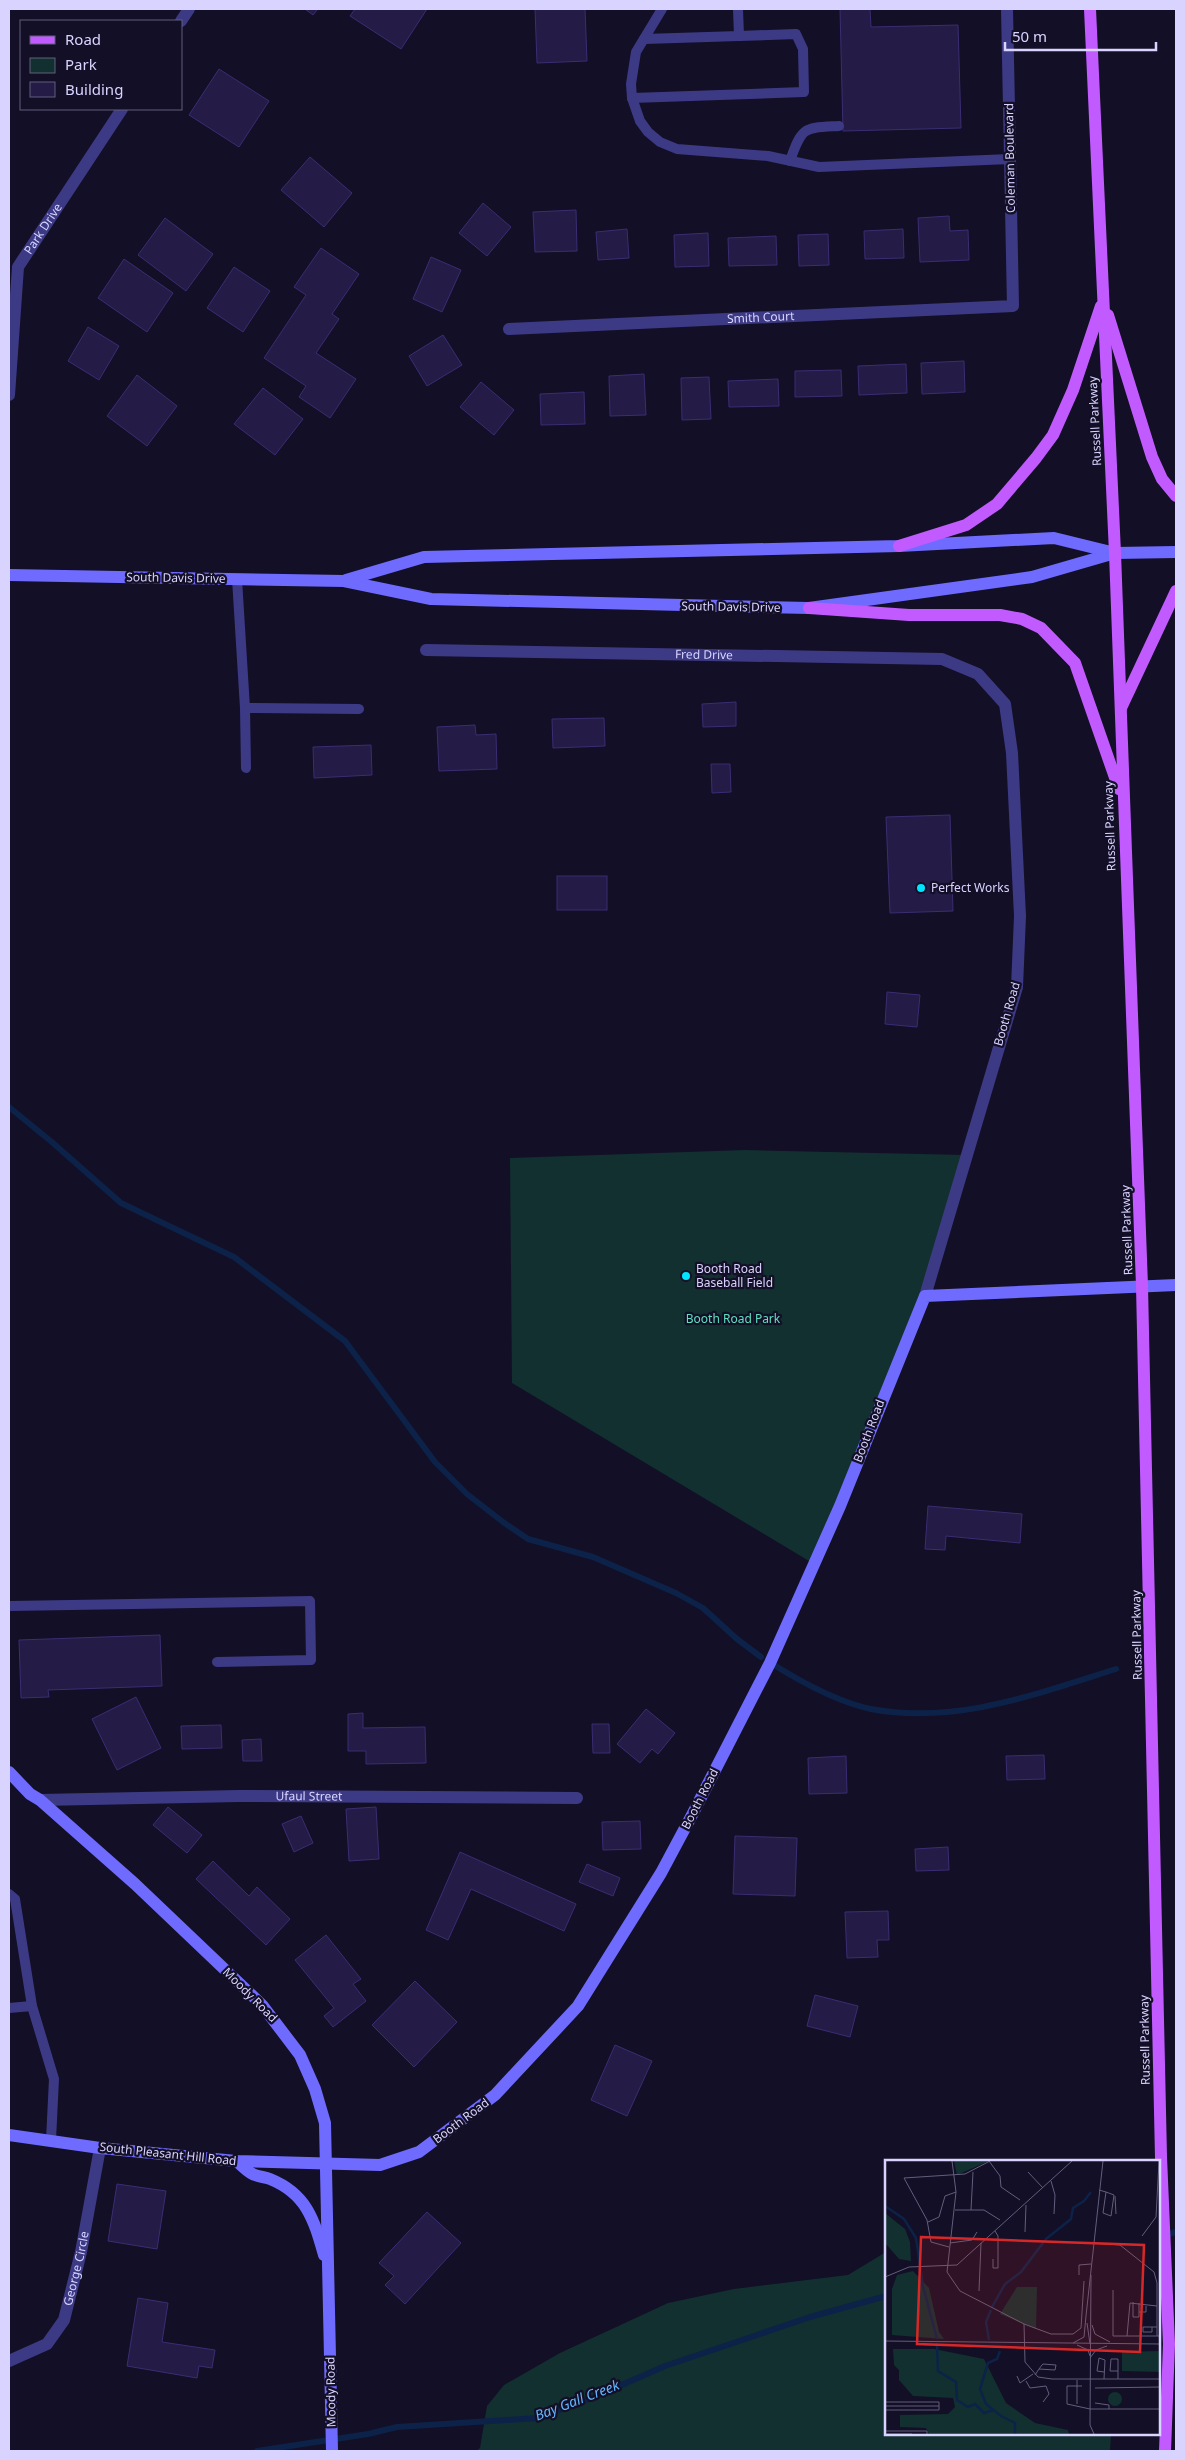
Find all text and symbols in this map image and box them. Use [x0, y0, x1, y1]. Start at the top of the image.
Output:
legend [20, 20, 182, 110]
scale bar [1005, 20, 1156, 52]
text: 50 m [1012, 26, 1047, 46]
text: Road [65, 29, 101, 49]
text: Park [65, 54, 97, 74]
text: Building [65, 79, 123, 99]
street label: Coleman Boulevard [1000, 103, 1019, 213]
street label: Park Drive [20, 199, 66, 258]
street label: Smith Court [727, 307, 795, 327]
street label: Russell Parkway [1084, 375, 1105, 466]
street label: South Davis Drive [126, 568, 226, 587]
street label: South Davis Drive [681, 597, 781, 616]
street label: Fred Drive [675, 645, 733, 663]
street label: Russell Parkway [1099, 780, 1120, 871]
place label: Perfect Works [931, 879, 1010, 896]
marker: Perfect Works [915, 882, 927, 894]
street label: Booth Road [989, 980, 1024, 1048]
street label: Russell Parkway [1116, 1184, 1137, 1275]
place label: Booth Road Baseball Field [696, 1260, 773, 1291]
marker: Booth Road Baseball Field [680, 1270, 692, 1282]
park label: Booth Road Park [686, 1310, 781, 1327]
street label: Booth Road [849, 1397, 888, 1465]
street label: Russell Parkway [1127, 1589, 1146, 1680]
street label: Booth Road [677, 1765, 722, 1832]
street label: Ufaul Street [275, 1787, 343, 1805]
street label: Moody Road [219, 1964, 281, 2026]
street label: Russell Parkway [1135, 1994, 1154, 2085]
street label: Booth Road [429, 2094, 492, 2147]
street label: South Pleasant Hill Road [99, 2138, 237, 2169]
inset map [885, 2160, 1160, 2435]
street label: George Circle [59, 2230, 93, 2307]
street label: Moody Road [321, 2356, 340, 2428]
water label: Bay Gall Creek [532, 2374, 623, 2424]

